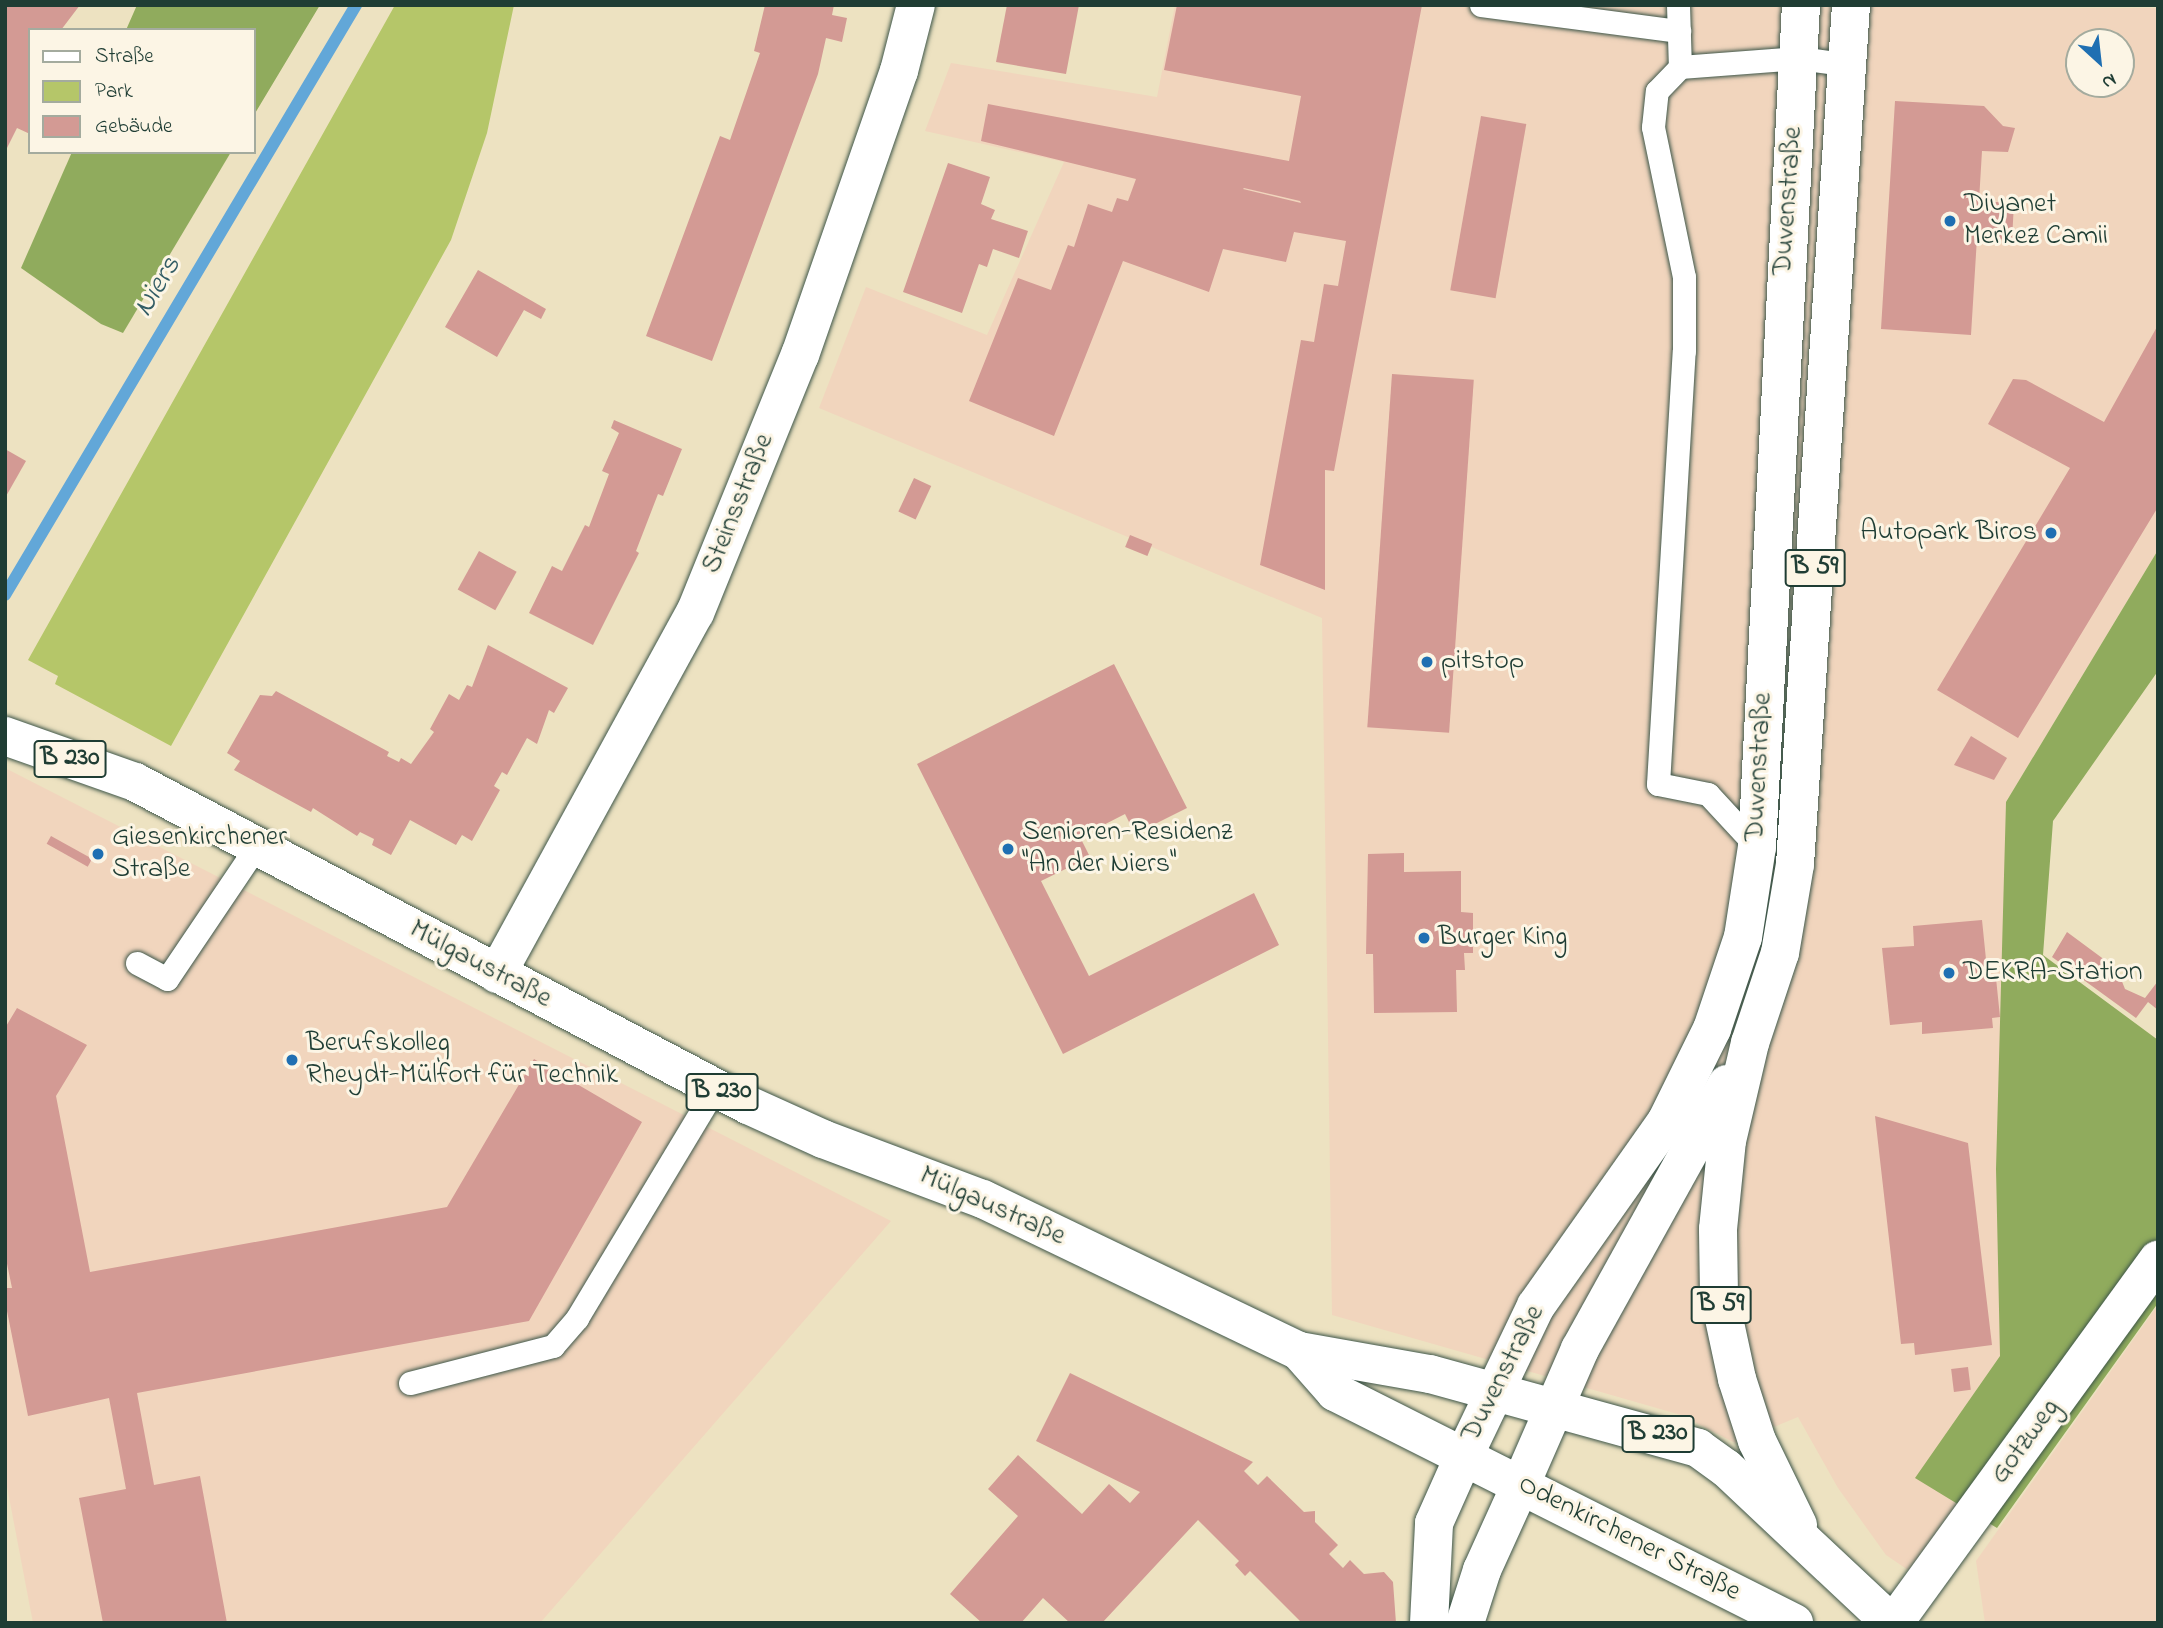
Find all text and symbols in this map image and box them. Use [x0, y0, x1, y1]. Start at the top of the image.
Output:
legend [28, 28, 256, 154]
north arrow [2065, 28, 2135, 98]
text: Straße [95, 42, 154, 72]
text: N [2097, 65, 2121, 95]
text: Park [95, 77, 133, 107]
text: Gebäude [95, 112, 172, 142]
street label: Duvenstraße [1767, 125, 1811, 277]
place label: Diyanet Merkez Camii [1964, 188, 2108, 254]
marker: Diyanet Merkez Camii [1942, 213, 1958, 229]
water label: Niers [126, 250, 190, 324]
street label: Steinsstraße [696, 429, 782, 579]
place label: Autopark Biros [1860, 516, 2037, 550]
marker: Autopark Biros [2043, 525, 2059, 541]
road number: B 59 [1784, 546, 1846, 590]
place label: pitstop [1441, 645, 1524, 679]
marker: pitstop [1419, 654, 1435, 670]
street label: Duvenstraße [1739, 692, 1781, 842]
road number: B 230 [33, 736, 107, 782]
place label: Senioren-Residenz "An der Niers" [1022, 816, 1233, 882]
place label: Giesenkirchener Straße [112, 821, 287, 887]
marker: Senioren-Residenz "An der Niers" [1000, 841, 1016, 857]
marker: Giesenkirchener Straße [90, 846, 106, 862]
street label: Mülgaustraße [403, 914, 557, 1016]
place label: Burger King [1438, 921, 1567, 955]
marker: Burger King [1416, 930, 1432, 946]
place label: DEKRA-Station [1963, 956, 2143, 990]
marker: DEKRA-Station [1941, 965, 1957, 981]
place label: Berufskolleg Rheydt-Mülfort für Technik [306, 1027, 618, 1093]
marker: Berufskolleg Rheydt-Mülfort für Technik [284, 1052, 300, 1068]
road number: B 230 [685, 1070, 759, 1114]
street label: Mülgaustraße [914, 1160, 1070, 1254]
road number: B 59 [1690, 1282, 1752, 1328]
street label: Duvenstraße [1455, 1300, 1553, 1448]
street label: Gotzweg [1984, 1393, 2068, 1491]
road number: B 230 [1621, 1412, 1695, 1456]
street label: Odenkirchener Straße [1512, 1468, 1746, 1610]

